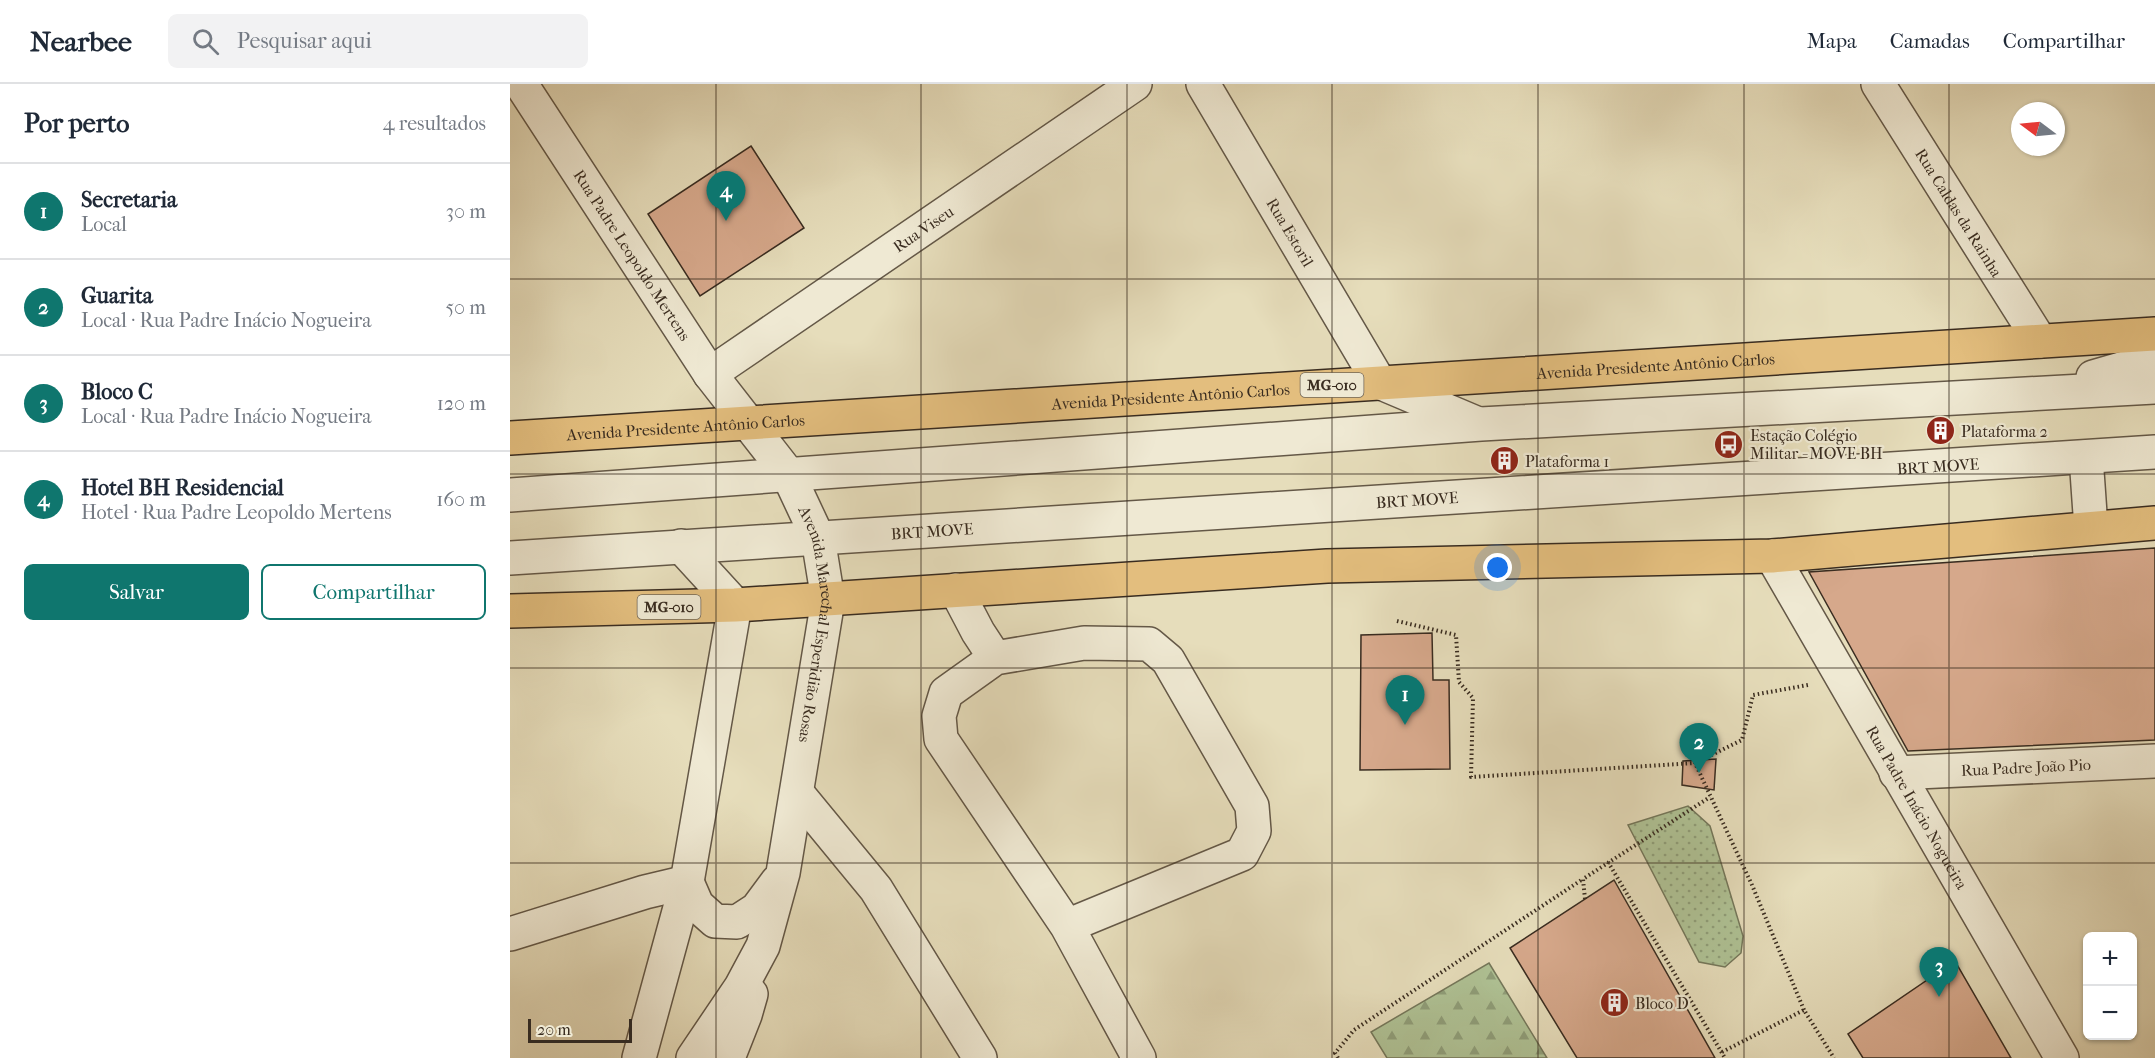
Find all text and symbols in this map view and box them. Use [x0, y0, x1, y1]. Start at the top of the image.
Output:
search box [168, 14, 588, 68]
text: Nearbee [30, 25, 132, 58]
icon: search [189, 25, 222, 58]
text: Pesquisar aqui [237, 28, 372, 54]
text: Mapa [1807, 29, 1857, 53]
text: Camadas [1890, 29, 1970, 53]
text: Compartilhar [2003, 29, 2125, 53]
north arrow [2011, 102, 2065, 156]
text: Por perto [24, 108, 129, 139]
text: 4 resultados [383, 112, 486, 135]
street label: Rua Caldas da Rainha [1911, 145, 2007, 281]
street label: Rua Padre Leopoldo Mertens [569, 166, 695, 344]
pin: 4 [706, 172, 746, 221]
text: Secretaria [81, 187, 177, 213]
street label: Rua Estoril [1262, 195, 1318, 271]
text: 1 [40, 200, 47, 223]
text: 30 m [446, 200, 486, 223]
street label: Rua Viseu [889, 202, 957, 256]
text: Local [81, 213, 127, 236]
text: Guarita [81, 283, 153, 309]
text: 2 [38, 296, 49, 319]
text: 50 m [445, 296, 486, 319]
text: Local · Rua Padre Inácio Nogueira [81, 309, 372, 332]
street label: Avenida Presidente Antônio Carlos [1535, 349, 1776, 383]
road number: MG-010 [1300, 373, 1364, 397]
text: Bloco C [81, 379, 153, 405]
street label: Avenida Presidente Antônio Carlos [1050, 380, 1291, 414]
text: 3 [39, 392, 48, 415]
text: 120 m [437, 392, 486, 415]
text: Local · Rua Padre Inácio Nogueira [81, 405, 372, 428]
street label: Avenida Presidente Antônio Carlos [565, 410, 806, 444]
building icon: Plataforma 2 [1924, 415, 1956, 447]
place label: Plataforma 2 [1961, 422, 2048, 441]
place label: Estação Colégio Militar - MOVE BH [1750, 426, 1883, 463]
bus stop icon: Estação Colégio Militar - MOVE BH [1713, 428, 1745, 460]
building icon: Plataforma 1 [1488, 445, 1520, 477]
place label: Plataforma 1 [1525, 452, 1609, 471]
street label: BRT MOVE [1896, 454, 1980, 479]
text: Hotel BH Residencial [81, 475, 284, 501]
text: 4 [38, 488, 49, 511]
text: 160 m [436, 488, 486, 511]
street label: BRT MOVE [1375, 488, 1459, 512]
text: Hotel · Rua Padre Leopoldo Mertens [81, 501, 392, 524]
street label: Avenida Marechal Esperidião Rosas [794, 502, 837, 744]
street label: BRT MOVE [890, 519, 974, 543]
your location [1483, 553, 1512, 582]
button: Salvar [24, 564, 249, 620]
button: Compartilhar [261, 564, 486, 620]
road number: MG-010 [638, 595, 700, 619]
pin: 1 [1386, 676, 1424, 725]
street label: Rua Padre Inácio Nogueira [1862, 722, 1972, 893]
pin: 2 [1680, 724, 1718, 773]
street label: Rua Padre João Pio [1960, 755, 2091, 780]
map controls [2083, 932, 2137, 1040]
button: + [2083, 932, 2137, 986]
pin: 3 [1920, 948, 1958, 997]
button: − [2083, 986, 2137, 1040]
building icon: Bloco D [1598, 987, 1630, 1019]
place label: Bloco D [1635, 994, 1689, 1013]
scale bar [528, 1016, 632, 1044]
text: 20 m [537, 1020, 571, 1039]

